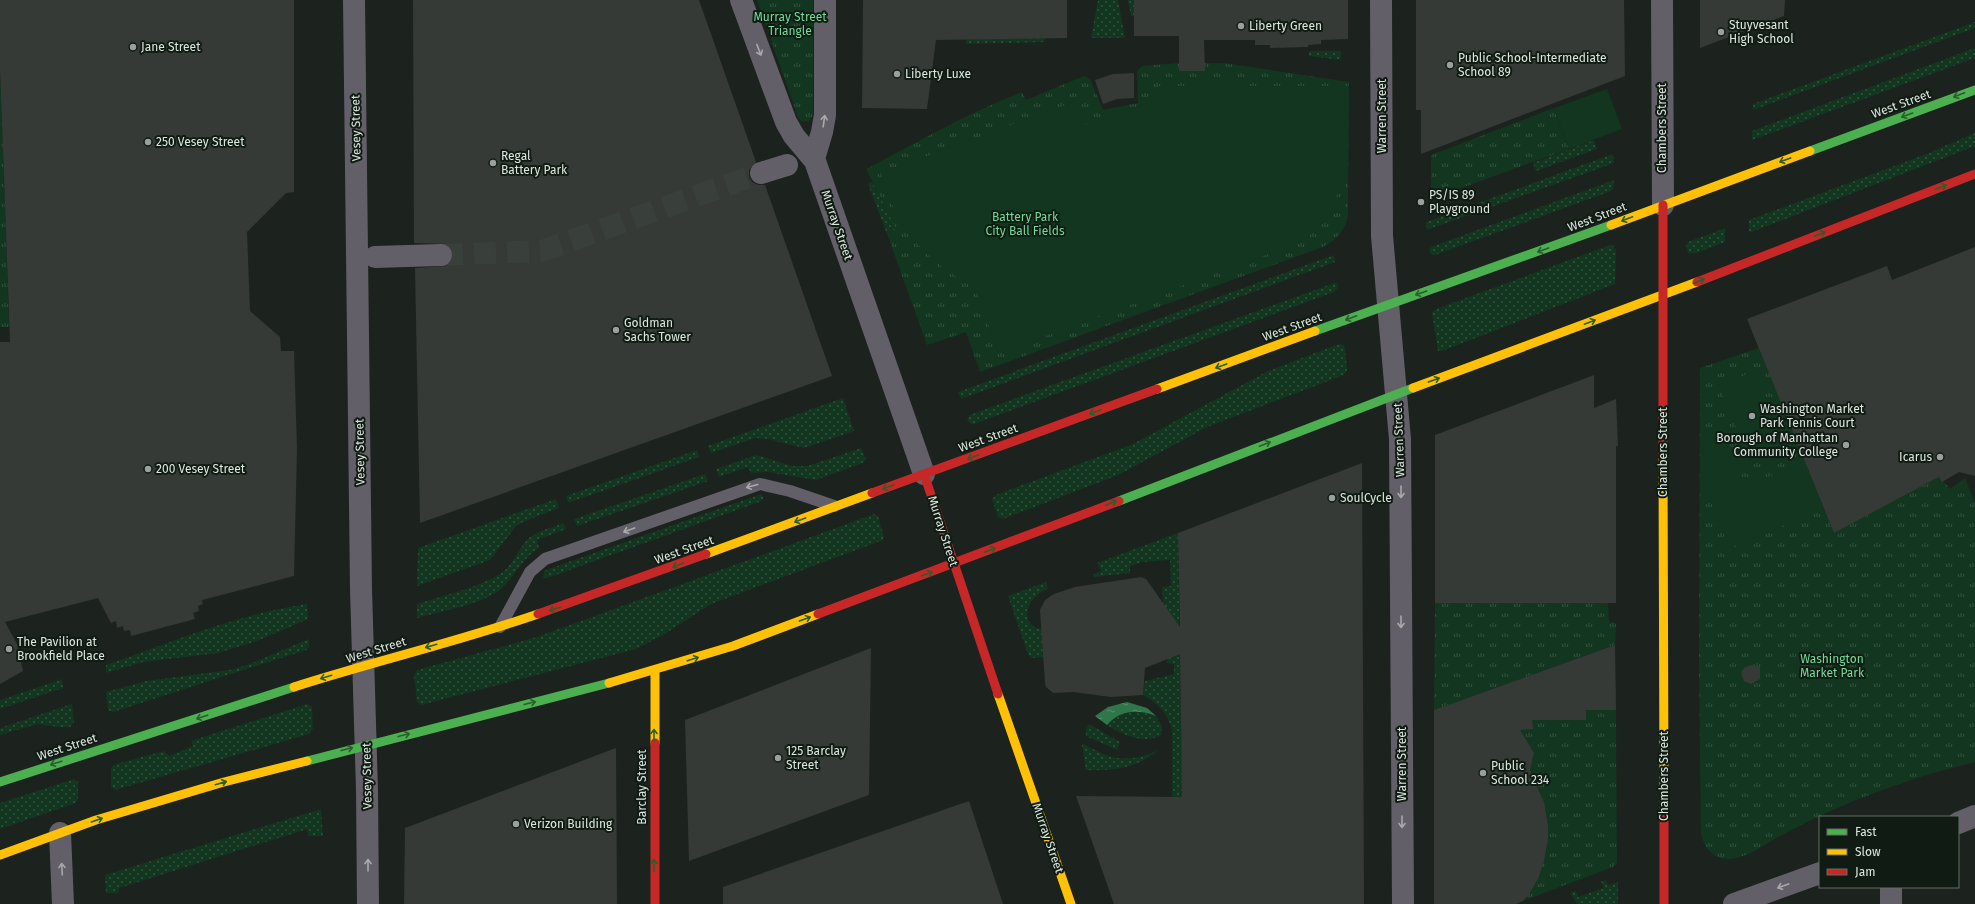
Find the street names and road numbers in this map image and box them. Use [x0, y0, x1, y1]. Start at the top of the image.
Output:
street label: Warren Street [1375, 78, 1389, 153]
street label: Chambers Street [1655, 82, 1669, 173]
street label: West Street [1869, 87, 1933, 121]
street label: Vesey Street [348, 94, 364, 161]
street label: Murray Street [818, 188, 856, 262]
street label: West Street [1566, 199, 1629, 235]
street label: West Street [1260, 310, 1324, 344]
street label: Warren Street [1391, 402, 1407, 477]
street label: Chambers Street [1656, 406, 1670, 497]
street label: Vesey Street [352, 418, 368, 485]
street label: West Street [956, 421, 1020, 455]
street label: Murray Street [925, 494, 961, 569]
street label: West Street [652, 533, 716, 567]
street label: West Street [344, 634, 408, 666]
street label: Warren Street [1395, 726, 1409, 801]
street label: Chambers Street [1657, 730, 1671, 821]
street label: West Street [35, 731, 99, 763]
street label: Vesey Street [359, 742, 375, 809]
street label: Barclay Street [635, 749, 649, 825]
street label: Murray Street [1029, 801, 1067, 875]

